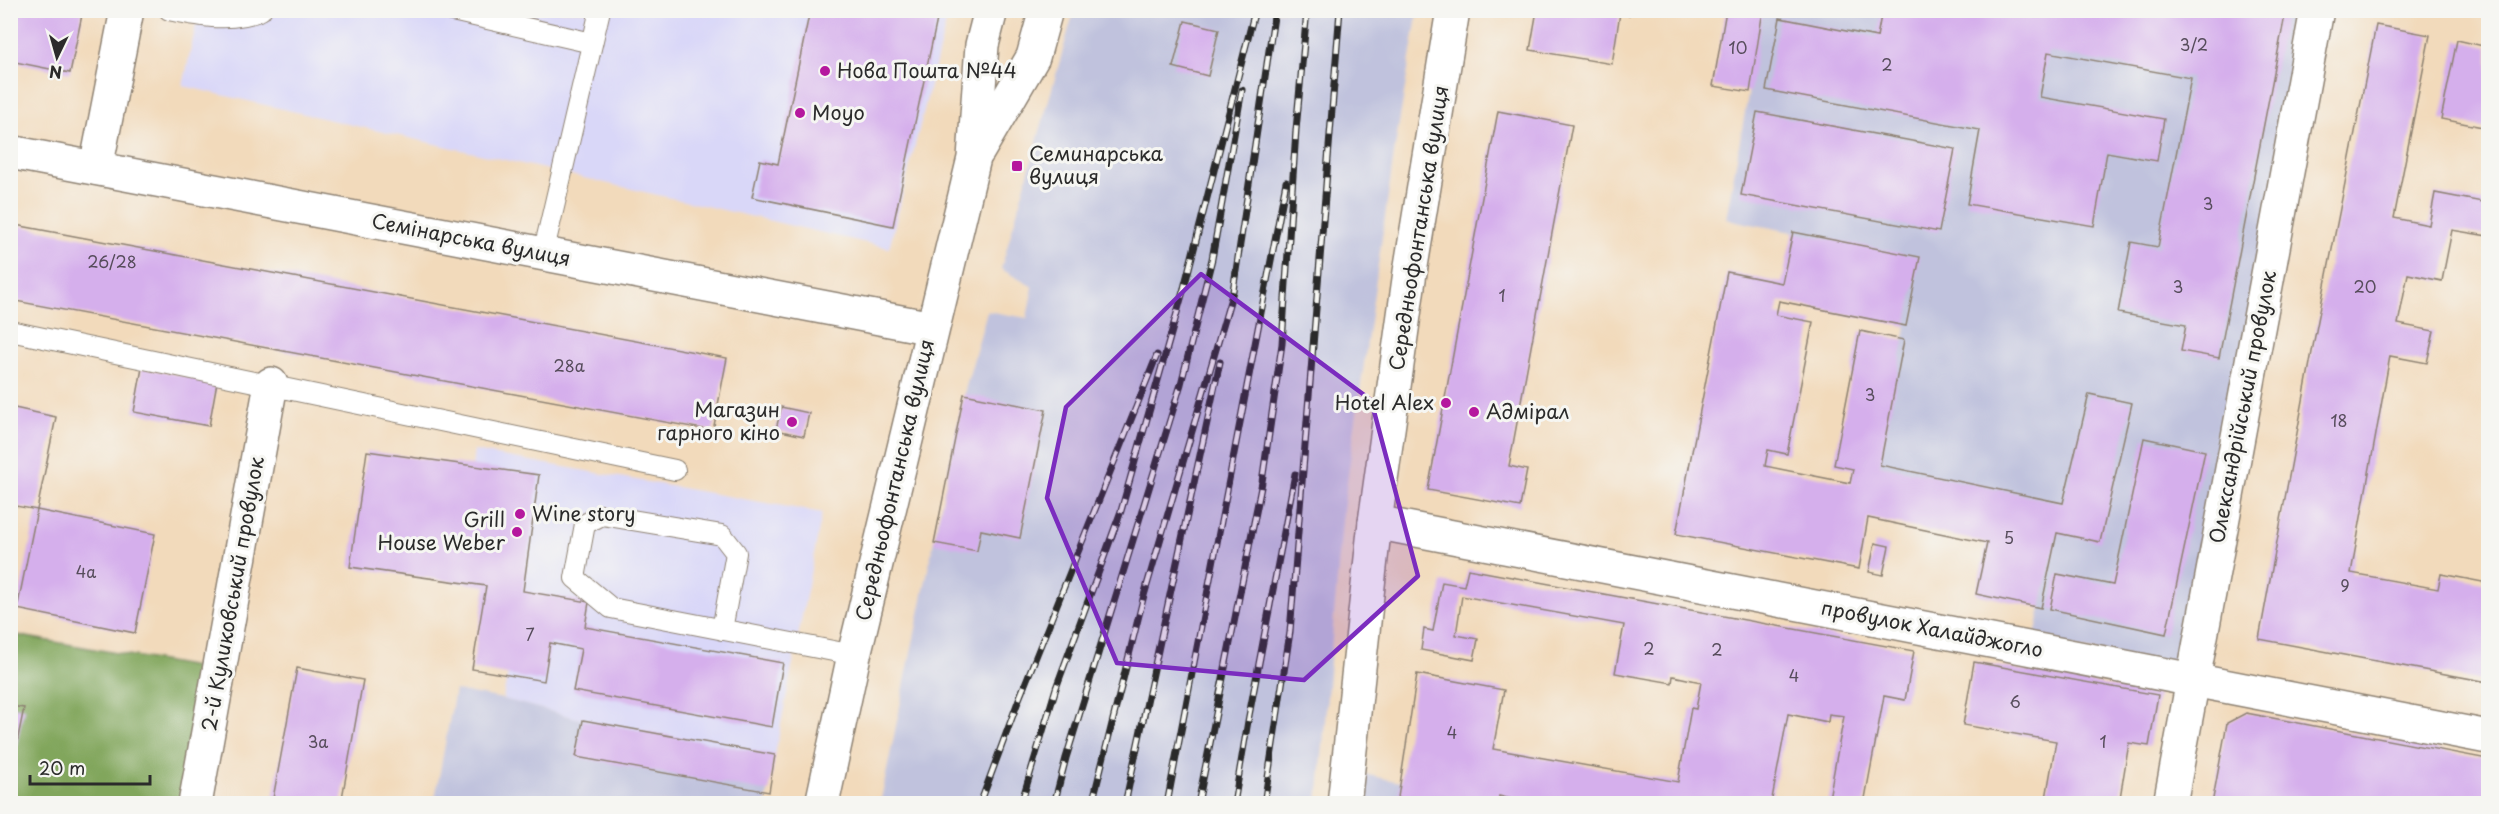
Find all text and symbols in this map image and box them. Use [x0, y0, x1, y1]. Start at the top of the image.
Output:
north arrow [27, 27, 87, 87]
house number: 3/2 [2180, 32, 2208, 56]
house number: 10 [1729, 35, 1747, 59]
house number: 2 [1881, 52, 1893, 76]
place label: Нова Пошта №44 [837, 55, 1017, 85]
text: N [48, 60, 63, 85]
marker: Нова Пошта №44 [818, 64, 832, 78]
street label: Середньофонтанська вулиця [1381, 83, 1455, 373]
place label: Moyo [812, 97, 865, 127]
marker: Moyo [793, 106, 807, 120]
place label: Семинарська вулиця [1029, 138, 1163, 191]
marker: Семинарська вулиця [1010, 159, 1024, 173]
house number: 3 [2203, 191, 2213, 215]
street label: Семінарська вулиця [369, 205, 573, 273]
house number: 26/28 [87, 249, 137, 273]
street label: Олександрійський провулок [2201, 268, 2283, 546]
house number: 3 [2173, 274, 2183, 298]
house number: 20 [2354, 274, 2376, 298]
house number: 1 [1498, 283, 1506, 307]
street label: Середньофонтанська вулиця [847, 336, 941, 624]
house number: 28а [553, 353, 585, 377]
house number: 3 [1865, 382, 1875, 406]
place label: Hotel Alex [1335, 387, 1434, 417]
place label: Магазин гарного кіно [657, 394, 780, 447]
marker: Hotel Alex [1439, 396, 1453, 410]
place label: Адмірал [1486, 396, 1569, 426]
marker: Адмірал [1467, 405, 1481, 419]
house number: 18 [2330, 408, 2348, 432]
marker: Магазин гарного кіно [785, 415, 799, 429]
street label: 2-й Куликовський провулок [193, 454, 271, 733]
place label: Wine story [532, 498, 636, 528]
place label: Grill House Weber [378, 504, 506, 557]
marker: Wine story [513, 507, 527, 521]
marker: Grill House Weber [510, 525, 524, 539]
house number: 5 [2004, 525, 2014, 549]
house number: 4а [76, 559, 96, 583]
house number: 9 [2340, 573, 2350, 597]
street label: провулок Халайджогло [1819, 592, 2046, 664]
house number: 7 [525, 622, 535, 646]
house number: 2 [1643, 636, 1655, 660]
house number: 2 [1711, 637, 1723, 661]
house number: 4 [1789, 663, 1799, 687]
house number: 6 [2009, 689, 2021, 713]
house number: 4 [1447, 720, 1457, 744]
house number: 3а [308, 729, 328, 753]
house number: 1 [2099, 729, 2107, 753]
scale bar [30, 748, 150, 786]
text: 20 m [39, 754, 85, 781]

